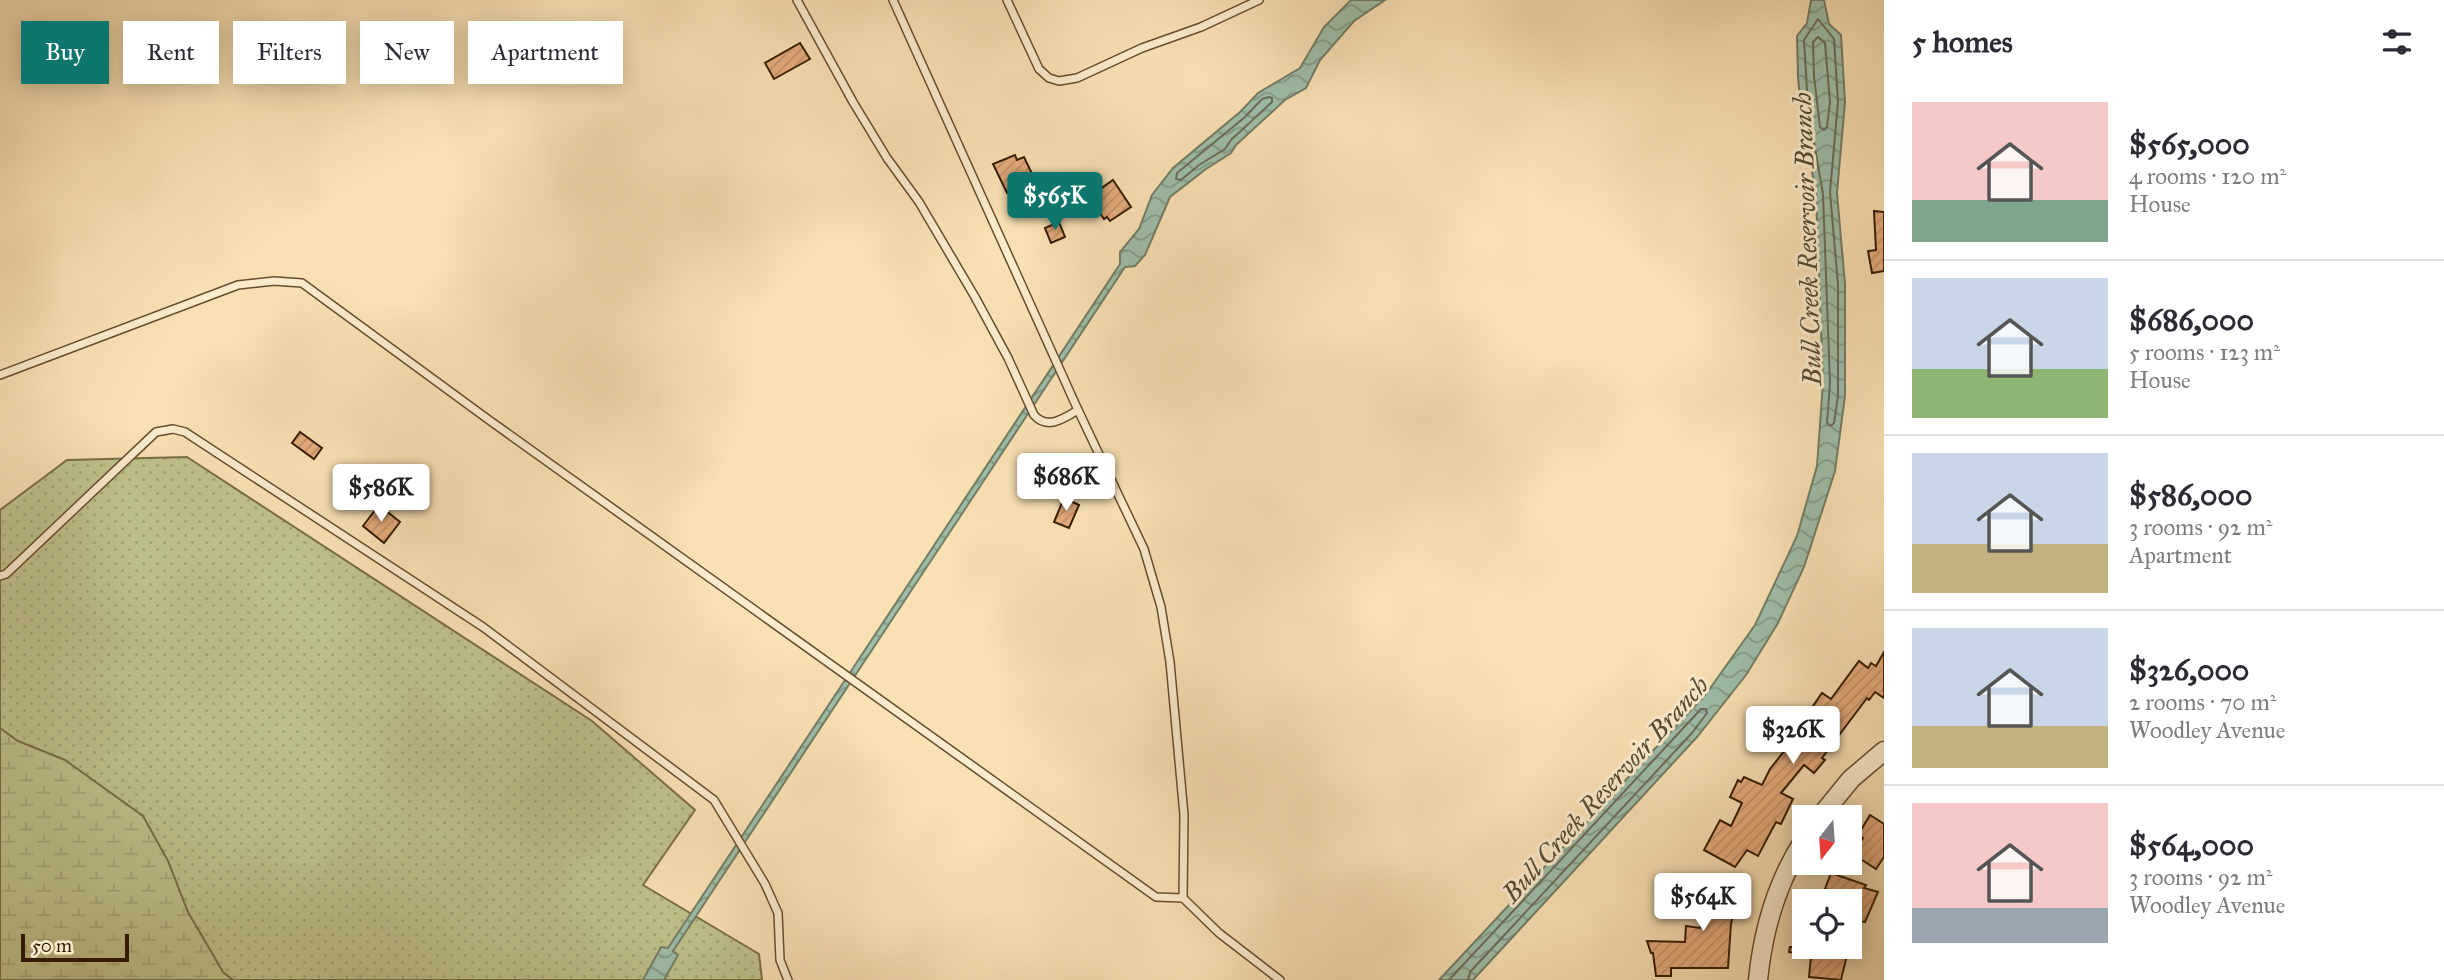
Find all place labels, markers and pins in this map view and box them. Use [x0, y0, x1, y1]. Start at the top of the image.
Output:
pin: $565K [1006, 173, 1104, 232]
pin: $686K [1017, 454, 1115, 513]
pin: $586K [332, 464, 430, 524]
pin: $326K [1744, 706, 1842, 766]
pin: $564K [1654, 874, 1752, 933]

